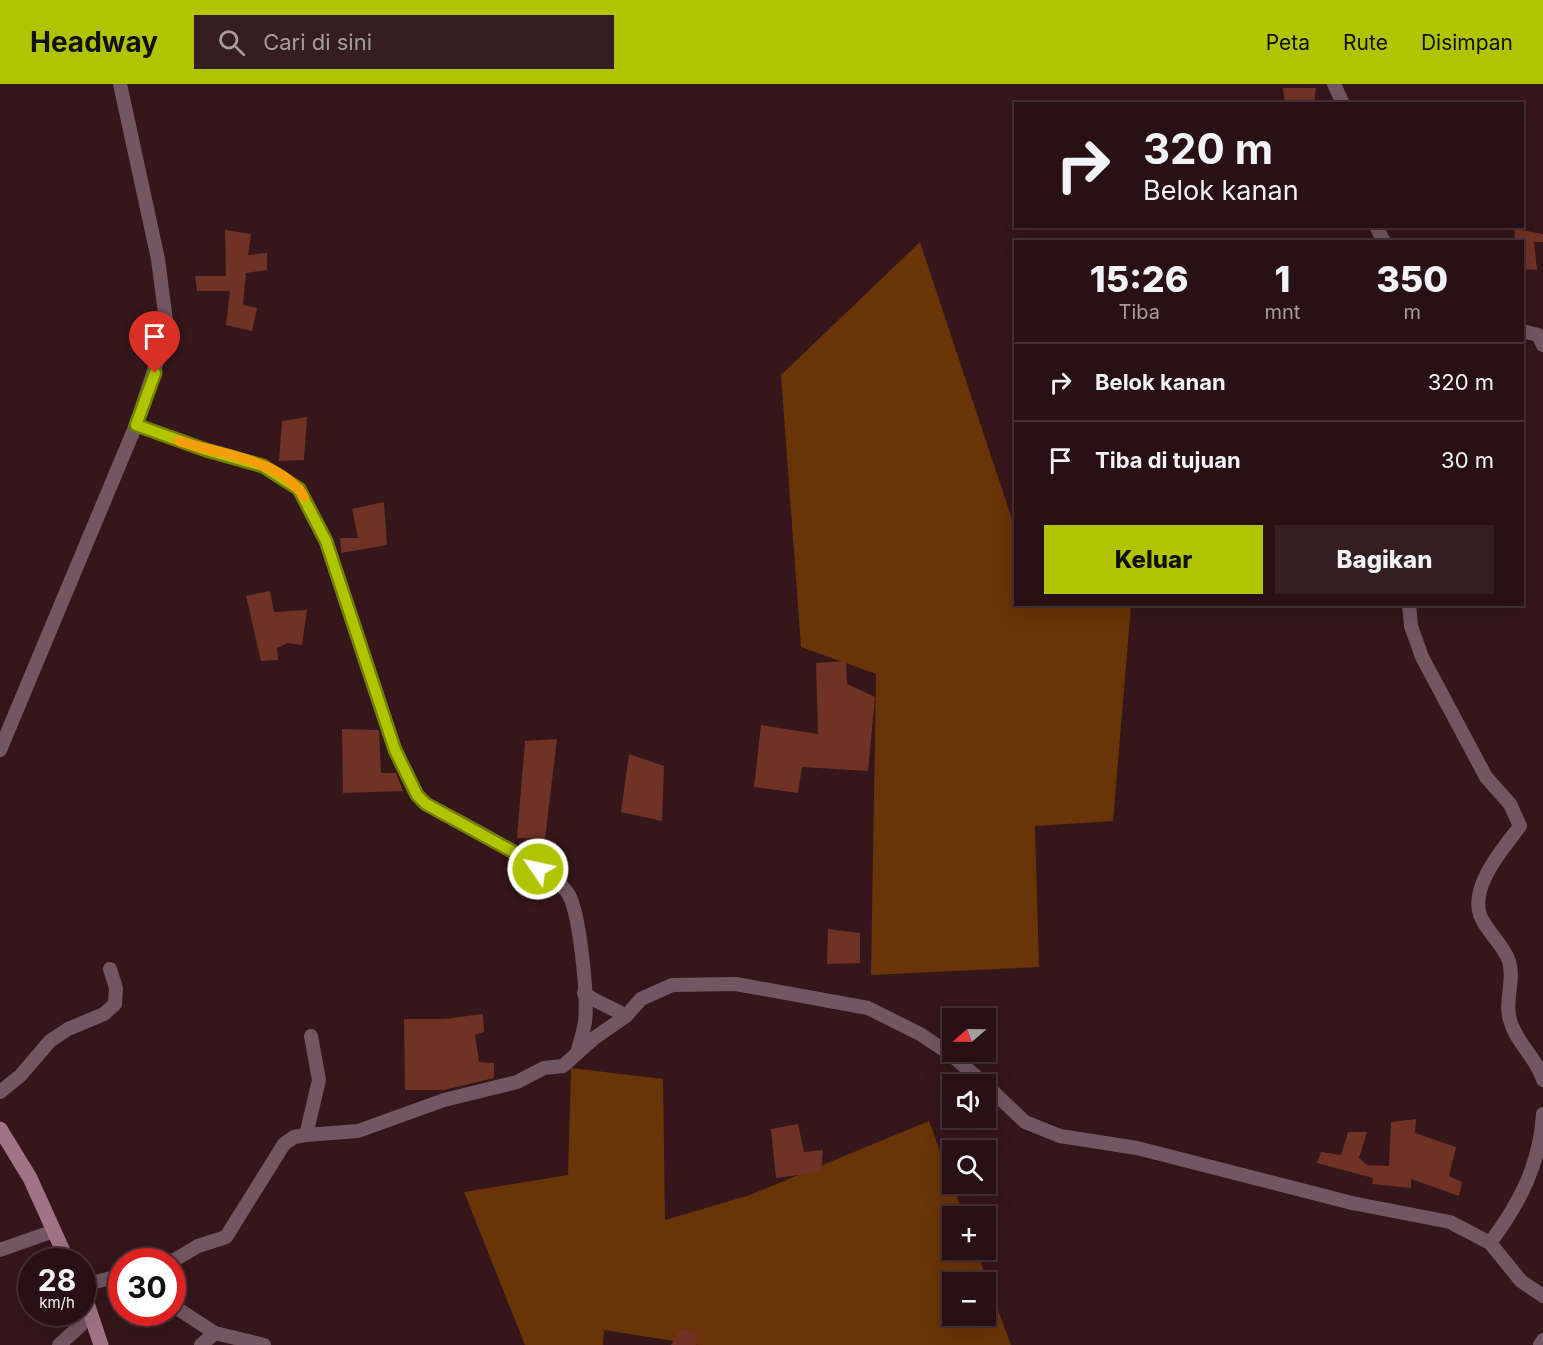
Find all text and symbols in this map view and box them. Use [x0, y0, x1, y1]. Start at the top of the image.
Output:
search box [194, 15, 614, 69]
text: Headway [30, 25, 158, 59]
icon: search [215, 26, 248, 59]
text: Cari di sini [263, 29, 372, 55]
text: Peta [1266, 30, 1310, 55]
text: Rute [1343, 30, 1388, 55]
text: Disimpan [1421, 30, 1513, 55]
text: 320 m [1143, 123, 1273, 174]
icon: right [1044, 126, 1122, 204]
text: Belok kanan [1143, 174, 1299, 207]
text: 15:26 [1090, 257, 1189, 301]
text: 1 [1274, 257, 1290, 301]
text: 350 [1376, 257, 1448, 301]
text: Tiba [1119, 300, 1160, 324]
text: mnt [1264, 300, 1300, 324]
text: m [1403, 300, 1421, 324]
pin [129, 311, 180, 373]
icon: arrive [138, 320, 171, 353]
icon: right [1044, 366, 1077, 399]
text: Belok kanan [1095, 369, 1226, 395]
text: 320 m [1428, 369, 1494, 395]
icon: arrive [1044, 444, 1077, 477]
text: Tiba di tujuan [1095, 447, 1241, 473]
text: 30 m [1441, 447, 1494, 473]
button: Keluar [1044, 525, 1263, 594]
button: Bagikan [1275, 525, 1494, 594]
position arrow [506, 837, 570, 901]
north arrow [942, 1008, 996, 1062]
map controls [942, 1008, 996, 1326]
button: sound [942, 1074, 996, 1128]
button: search [942, 1140, 996, 1194]
button: + [942, 1206, 996, 1260]
speed limit sign: 30 [108, 1248, 186, 1326]
text: 28 [38, 1262, 76, 1298]
button: − [942, 1272, 996, 1326]
text: km/h [39, 1293, 75, 1312]

